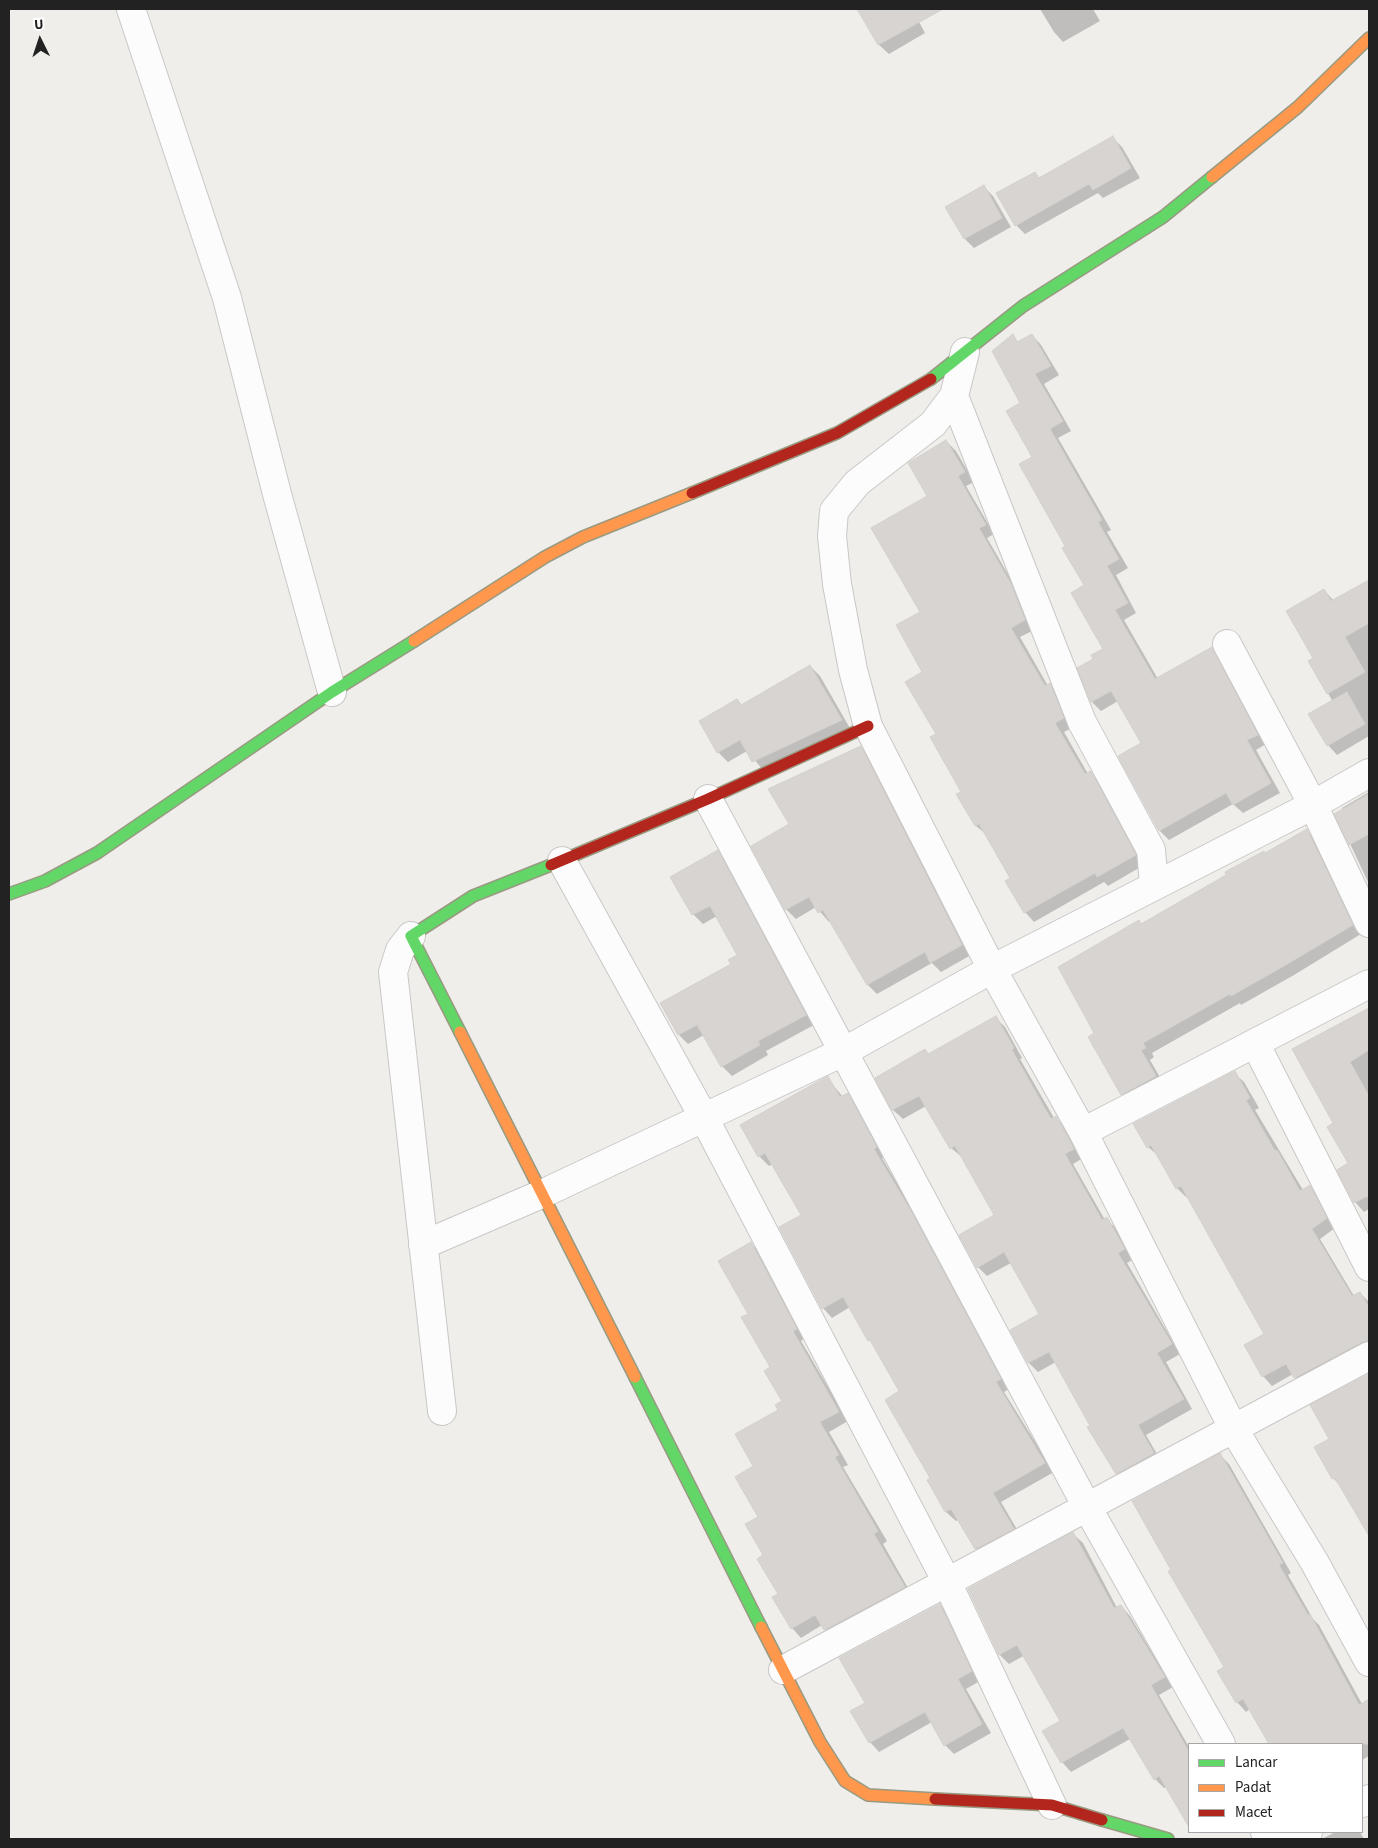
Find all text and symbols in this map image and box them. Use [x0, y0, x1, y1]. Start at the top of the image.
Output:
north arrow [15, 15, 65, 65]
text: U [34, 15, 44, 35]
legend [1188, 1743, 1363, 1833]
text: Lancar [1235, 1752, 1278, 1773]
text: Padat [1235, 1777, 1271, 1798]
text: Macet [1235, 1802, 1272, 1823]

